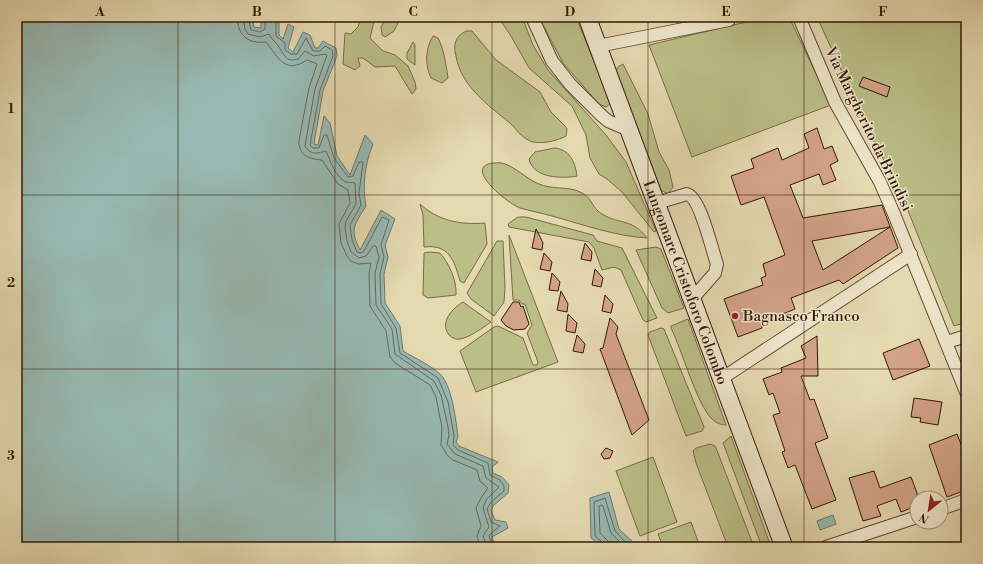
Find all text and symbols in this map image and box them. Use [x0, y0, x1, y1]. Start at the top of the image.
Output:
text: A [94, 4, 105, 20]
text: B [252, 4, 262, 20]
text: C [408, 4, 418, 20]
text: D [565, 4, 575, 20]
text: E [721, 4, 731, 20]
text: F [878, 4, 888, 20]
street label: Via Margherito da Brindisi [820, 43, 917, 215]
text: 1 [8, 101, 15, 117]
street label: Lungomare Cristoforo Colombo [638, 178, 732, 387]
text: 2 [7, 275, 15, 291]
place label: Bagnasco Franco [742, 307, 860, 326]
marker: Bagnasco Franco [730, 311, 740, 321]
text: 3 [7, 448, 15, 464]
north arrow [909, 490, 949, 530]
text: N [917, 509, 932, 526]

